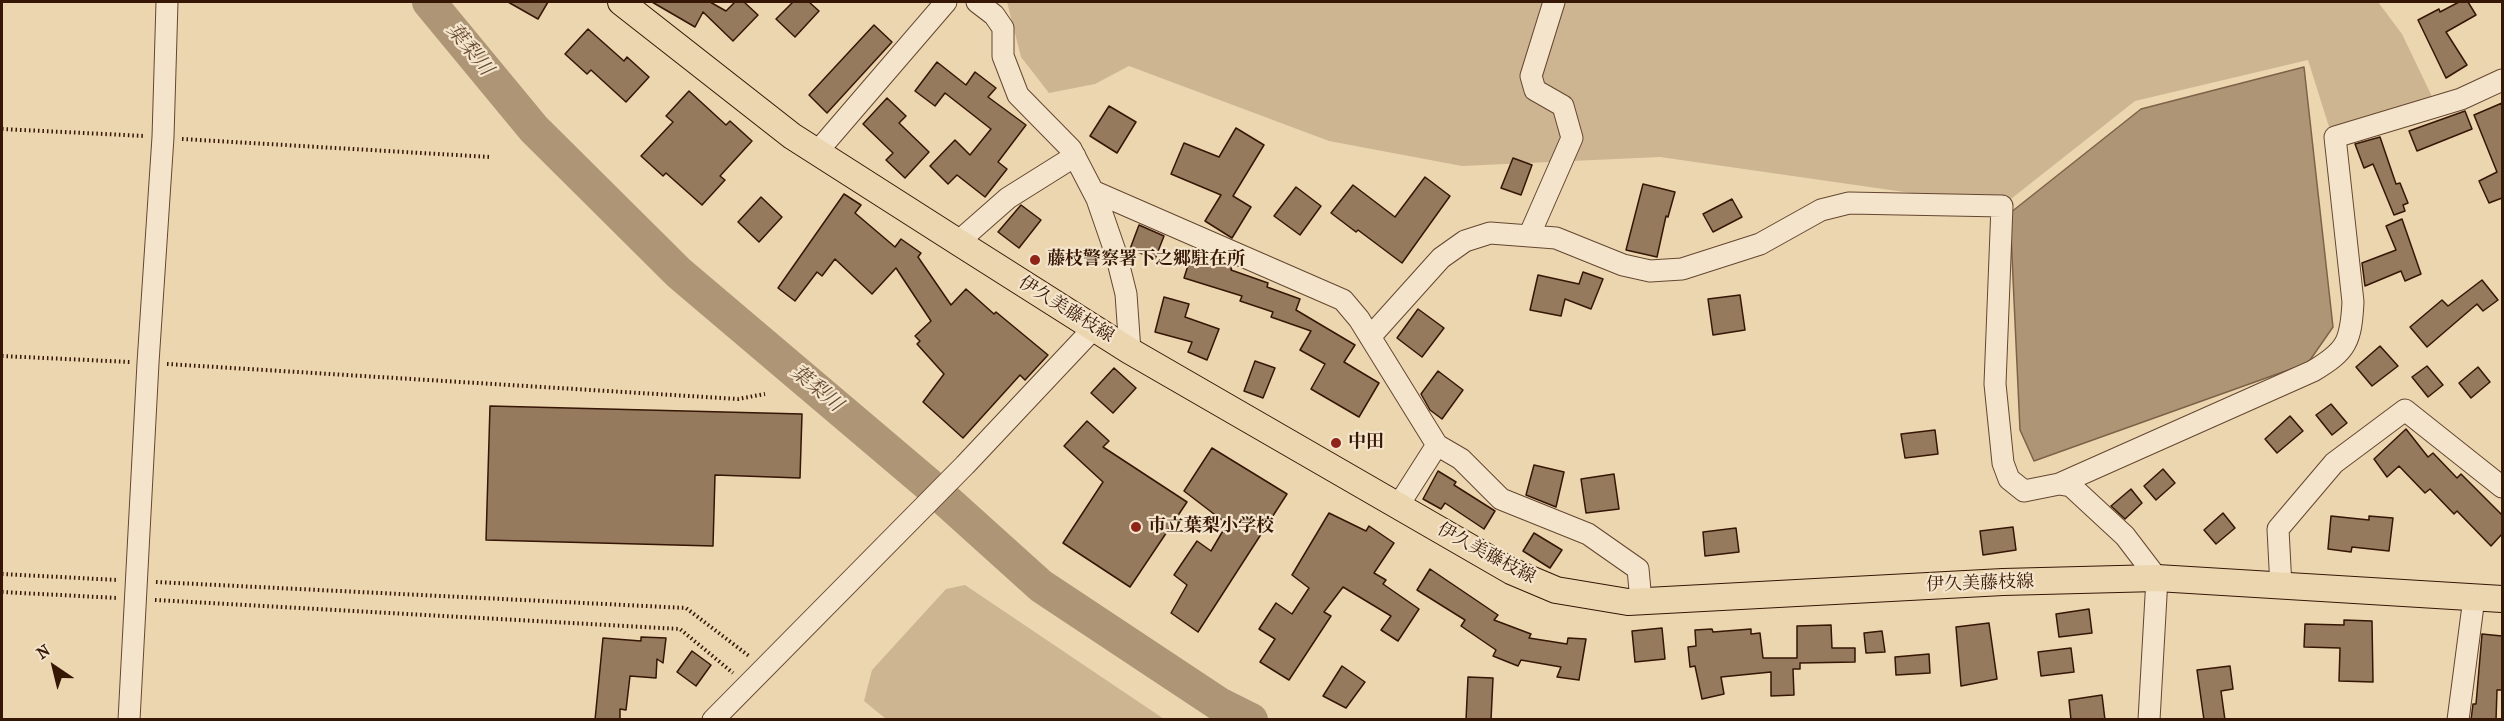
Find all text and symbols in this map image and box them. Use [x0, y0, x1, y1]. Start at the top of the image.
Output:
water label: 葉梨川 [441, 19, 497, 81]
place label: 藤枝警察署下之郷駐在所 [1047, 249, 1245, 271]
marker: 藤枝警察署下之郷駐在所 [1028, 253, 1042, 267]
street label: 伊久美藤枝線 [1014, 272, 1118, 348]
water label: 葉梨川 [785, 361, 847, 417]
place label: 中田 [1348, 432, 1384, 454]
marker: 中田 [1329, 436, 1343, 450]
place label: 市立葉梨小学校 [1148, 516, 1274, 538]
street label: 伊久美藤枝線 [1433, 519, 1539, 589]
marker: 市立葉梨小学校 [1129, 520, 1143, 534]
street label: 伊久美藤枝線 [1926, 571, 2034, 597]
north arrow [24, 637, 84, 697]
text: N [33, 641, 54, 663]

